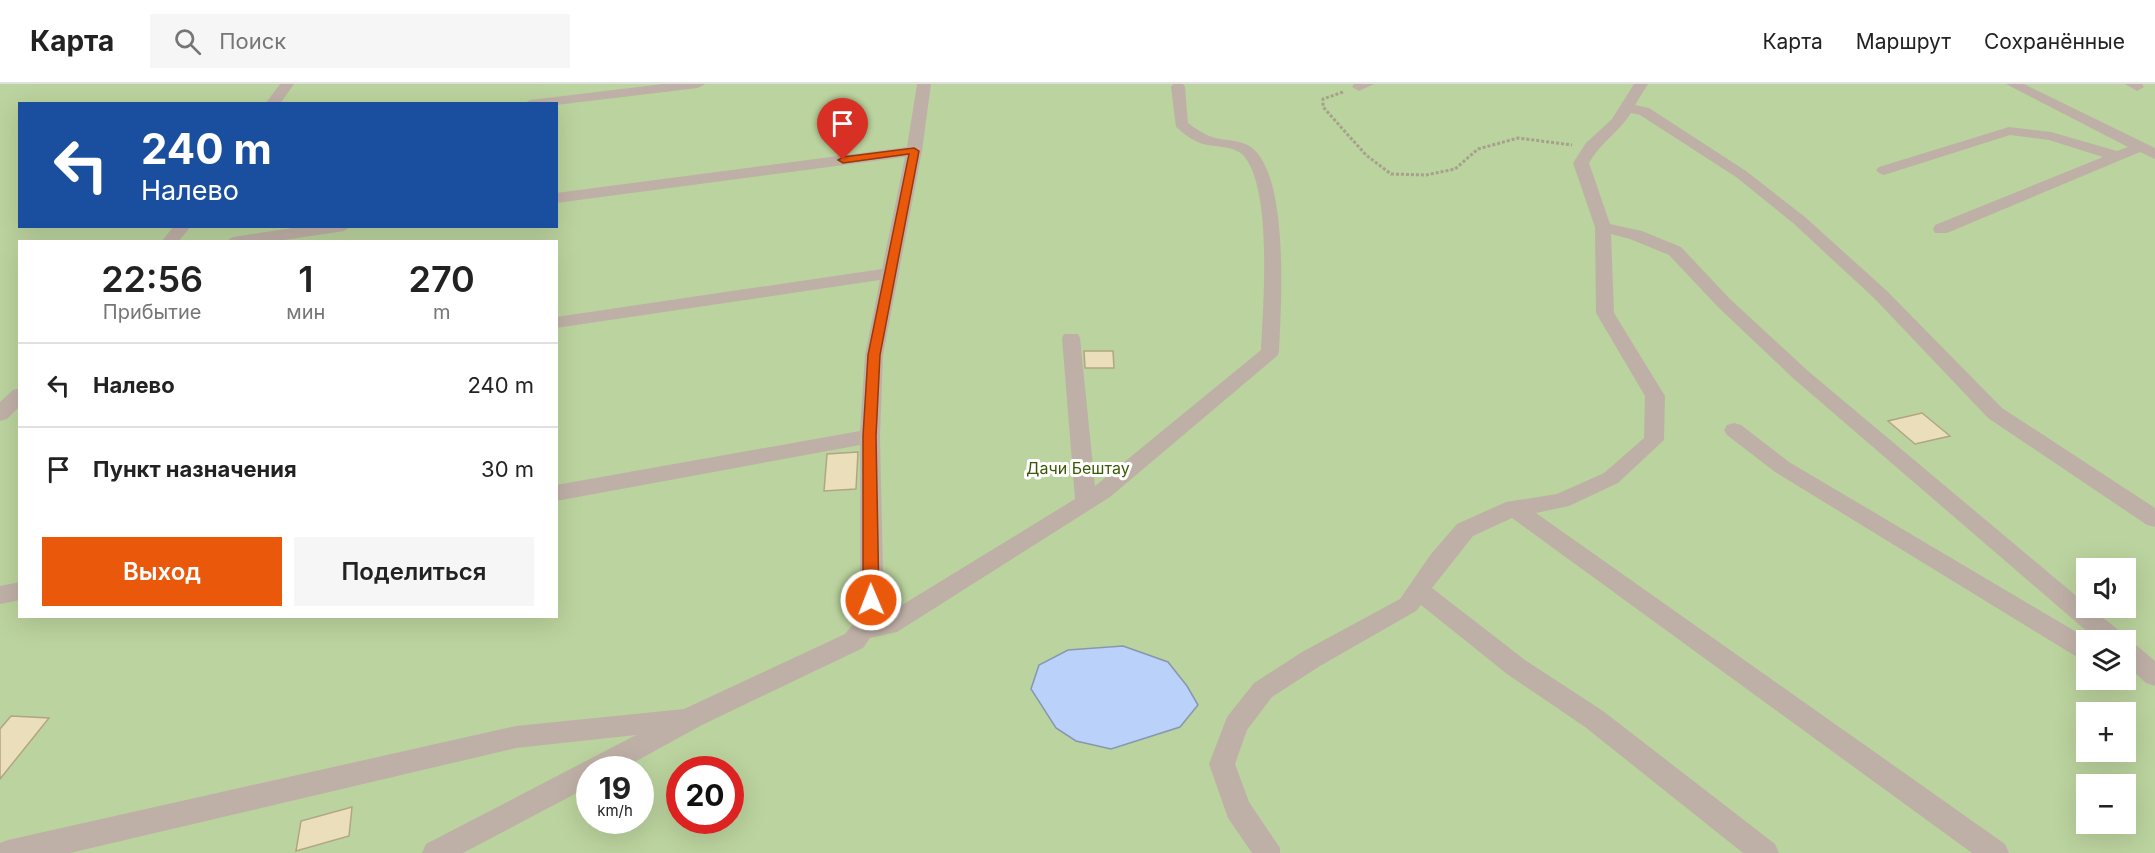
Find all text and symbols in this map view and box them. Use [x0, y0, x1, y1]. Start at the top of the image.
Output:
search box [150, 14, 570, 68]
text: Карта [30, 24, 114, 58]
icon: search [171, 25, 204, 58]
text: Поиск [219, 28, 286, 54]
text: Карта [1762, 29, 1823, 54]
text: Маршрут [1856, 29, 1951, 54]
text: Сохранённые [1984, 29, 2125, 54]
pin [817, 98, 868, 160]
icon: arrive [826, 107, 859, 140]
text: 240 m [141, 123, 272, 174]
icon: left [42, 126, 120, 204]
text: Налево [141, 174, 239, 207]
text: 22:56 [101, 257, 203, 301]
text: 1 [298, 257, 313, 301]
text: 270 [409, 257, 475, 301]
text: Прибытие [103, 300, 201, 324]
text: мин [286, 300, 325, 324]
text: m [433, 300, 450, 324]
icon: left [42, 369, 75, 402]
text: Налево [93, 372, 175, 398]
text: 240 m [467, 372, 534, 398]
icon: arrive [42, 453, 75, 486]
text: Пункт назначения [93, 456, 297, 482]
text: 30 m [481, 456, 534, 482]
park label: Дачи Бештау [1026, 458, 1130, 478]
button: Выход [42, 537, 282, 606]
button: Поделиться [294, 537, 534, 606]
map controls [2076, 558, 2136, 834]
button: sound [2076, 558, 2136, 618]
position arrow [839, 568, 903, 632]
button: layers [2076, 630, 2136, 690]
button: + [2076, 702, 2136, 762]
speed limit sign: 20 [666, 756, 744, 834]
text: 19 [599, 770, 631, 806]
button: − [2076, 774, 2136, 834]
text: km/h [597, 801, 633, 820]

